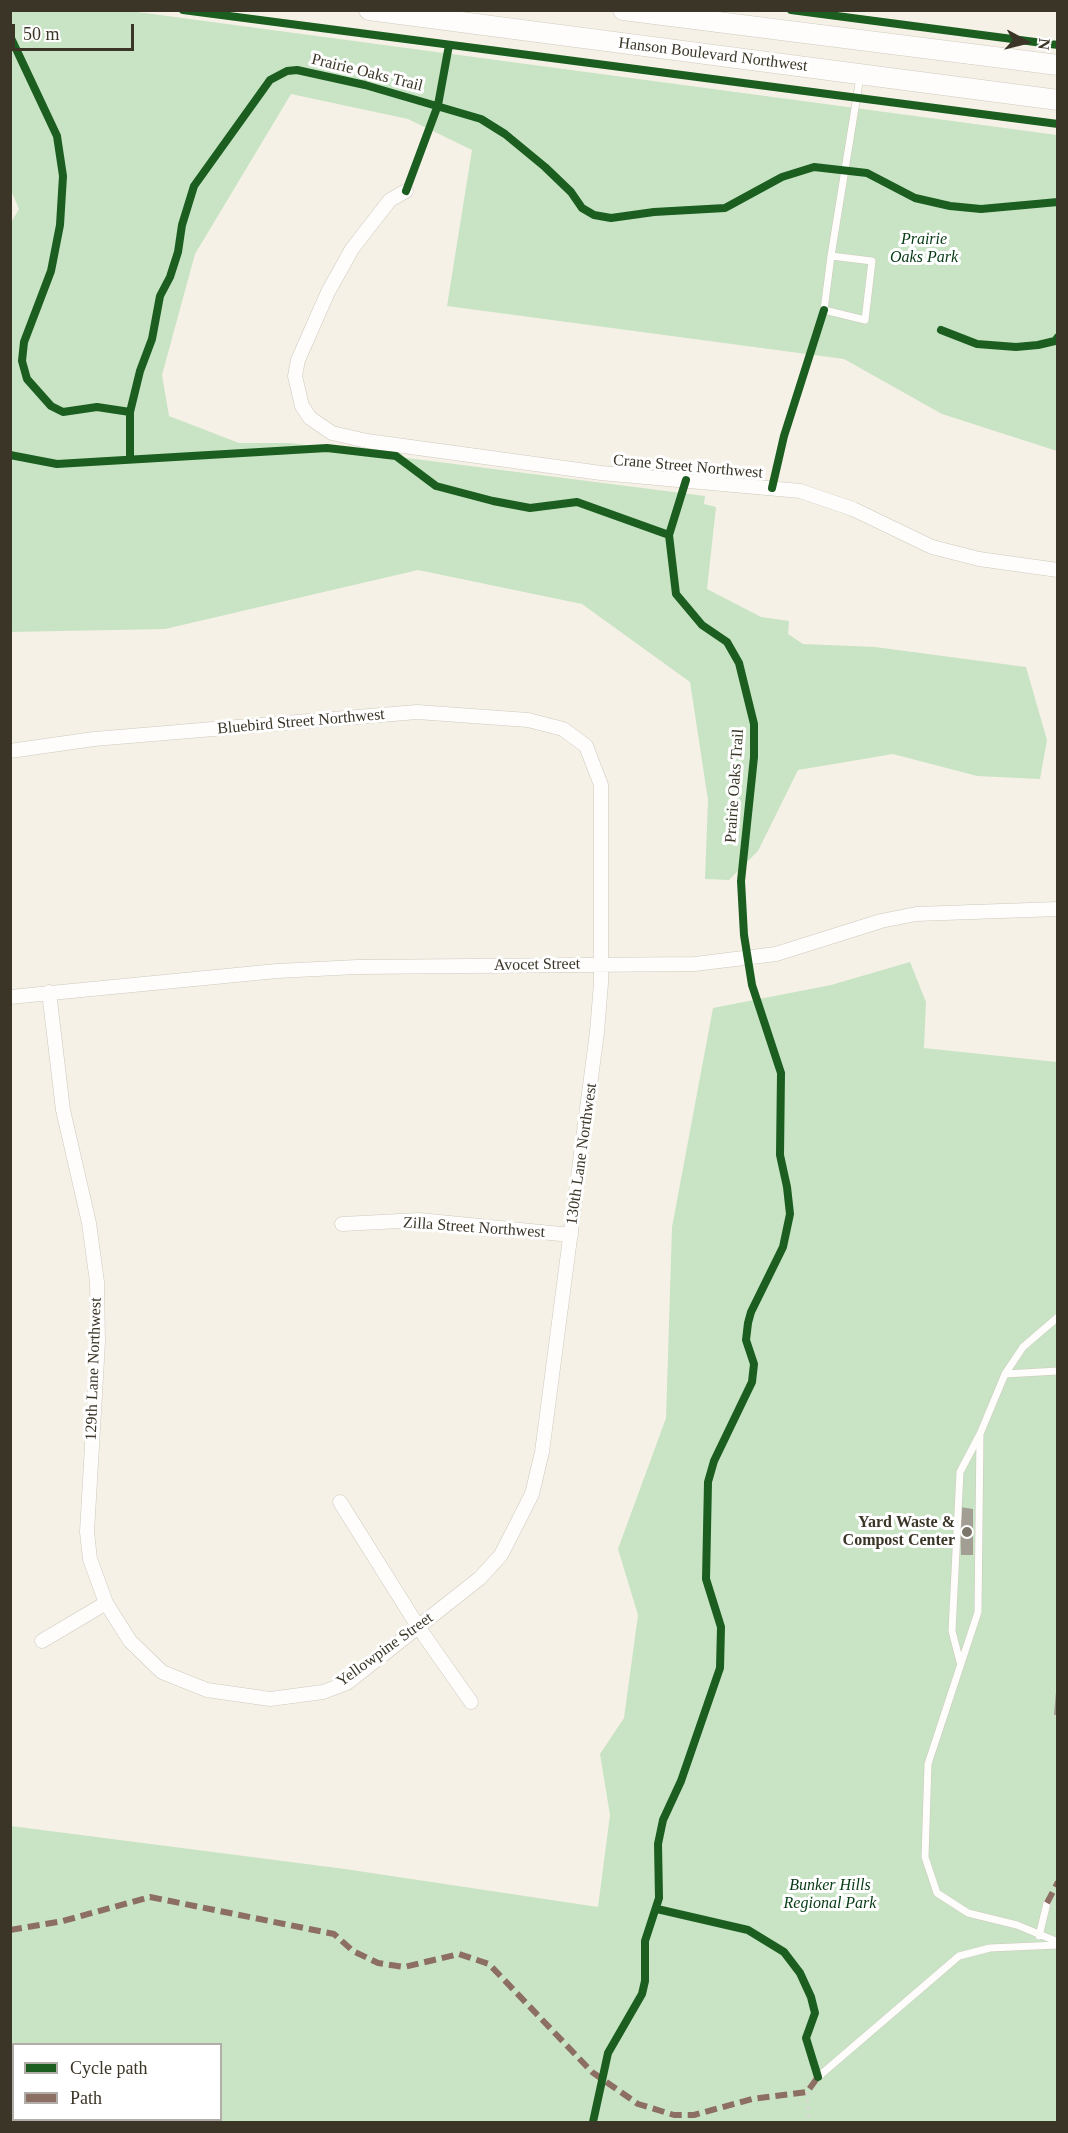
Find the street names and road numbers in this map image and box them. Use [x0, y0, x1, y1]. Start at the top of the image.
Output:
street label: Hanson Boulevard Northwest [617, 34, 809, 76]
street label: Prairie Oaks Trail [309, 50, 425, 96]
street label: Crane Street Northwest [612, 451, 764, 483]
street label: Bluebird Street Northwest [216, 705, 386, 739]
street label: Prairie Oaks Trail [721, 728, 749, 844]
street label: Avocet Street [494, 955, 580, 975]
street label: 130th Lane Northwest [563, 1082, 601, 1226]
street label: Zilla Street Northwest [402, 1213, 546, 1243]
street label: 129th Lane Northwest [82, 1297, 106, 1441]
street label: Yellowpine Street [333, 1609, 437, 1691]

